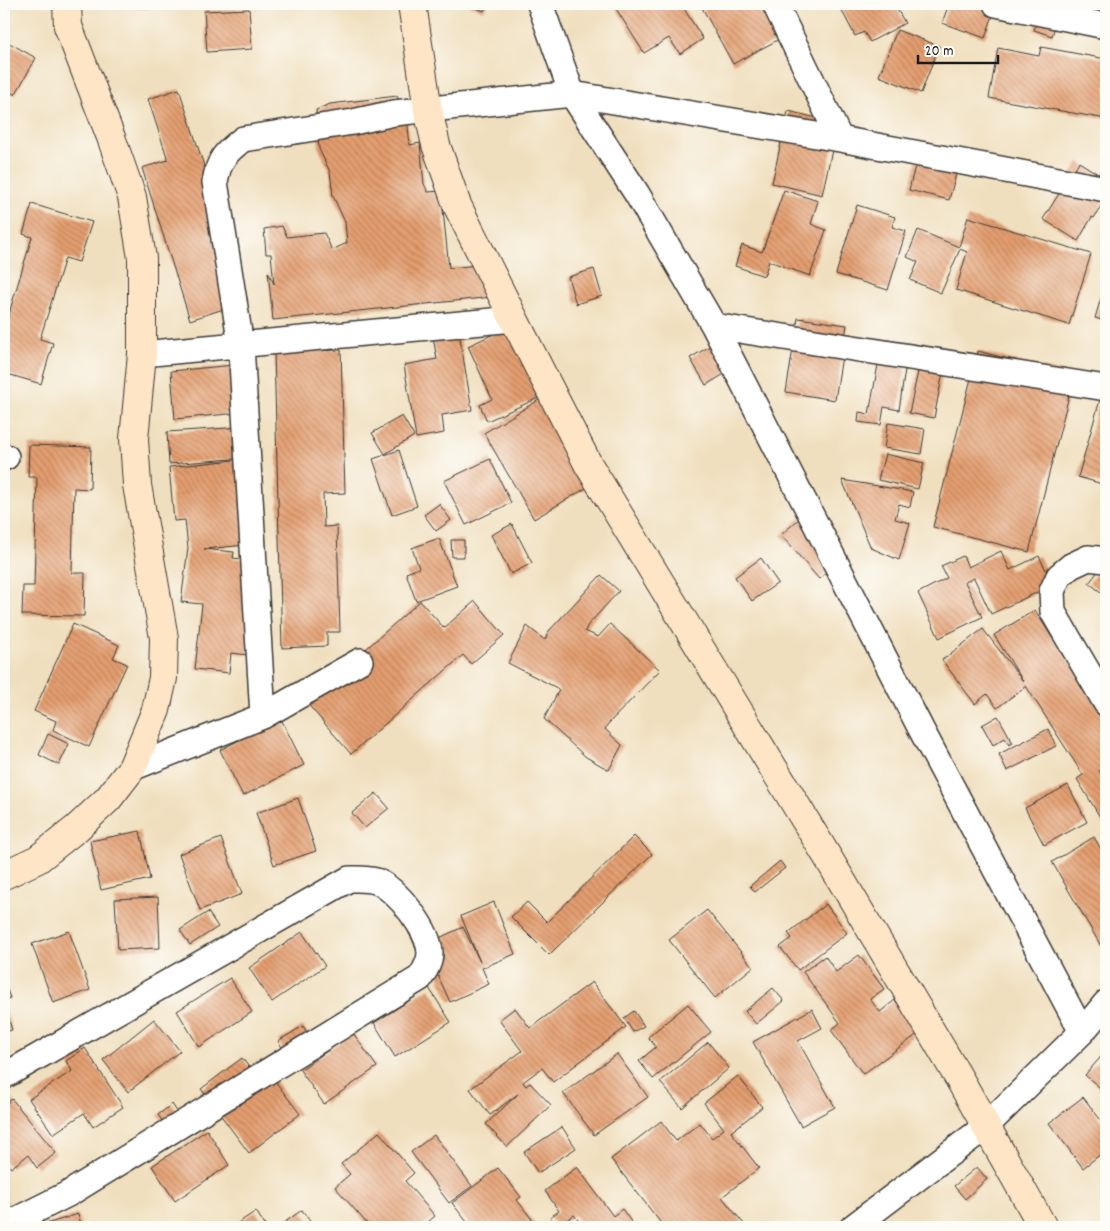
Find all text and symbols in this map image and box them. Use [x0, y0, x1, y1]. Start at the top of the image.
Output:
scale bar [918, 32, 998, 64]
text: 20 m [925, 41, 953, 63]

